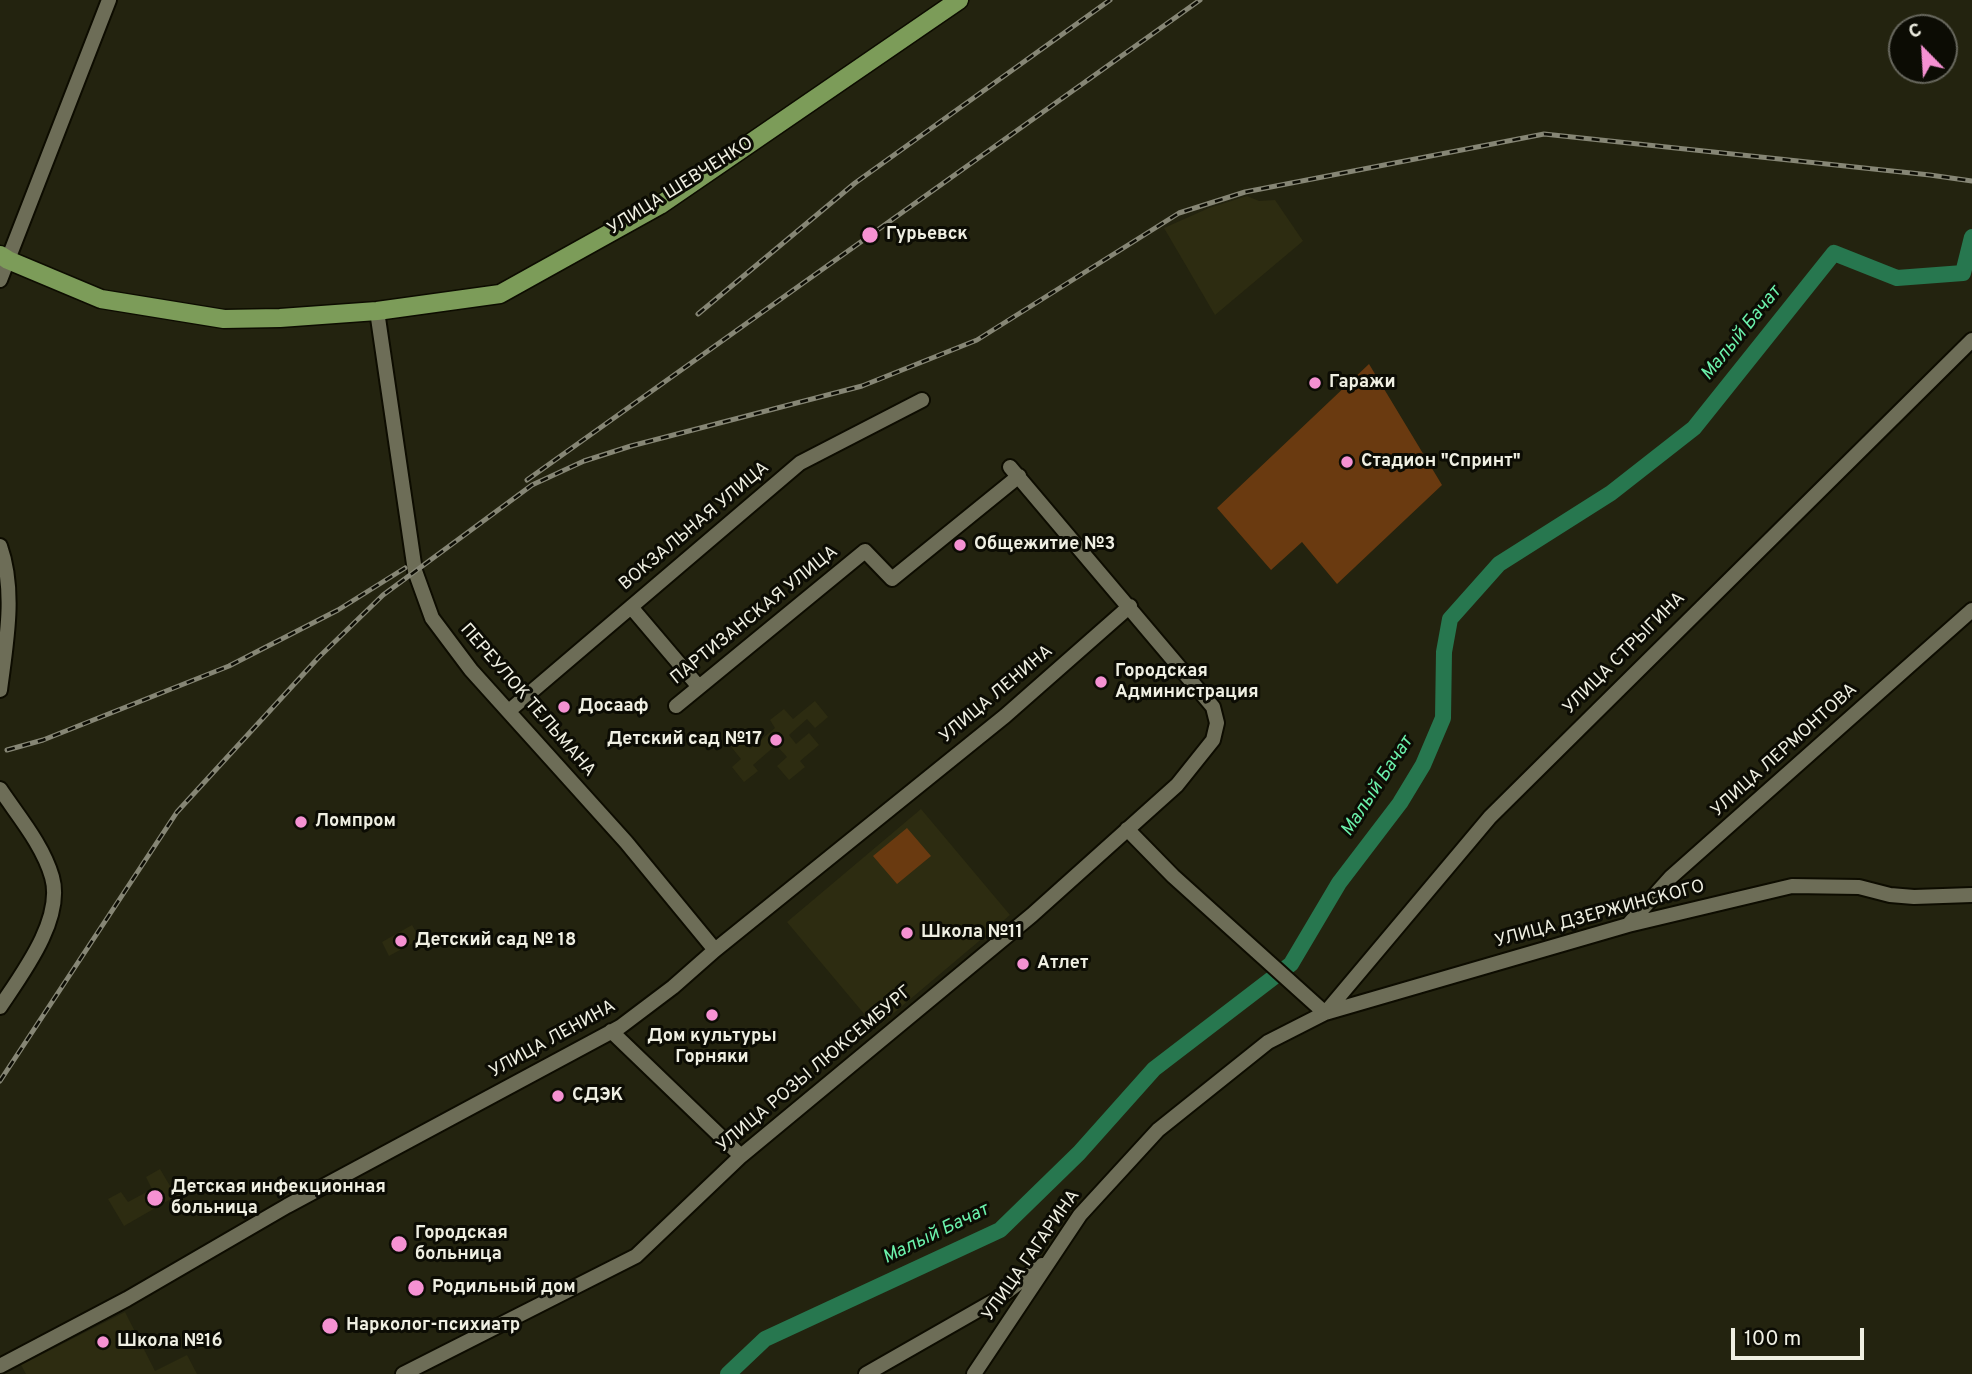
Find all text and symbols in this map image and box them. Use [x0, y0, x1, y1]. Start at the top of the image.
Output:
north arrow [1888, 14, 1958, 84]
text: С [1905, 18, 1926, 45]
street label: УЛИЦА ШЕВЧЕНКО [604, 133, 758, 241]
place label: Гурьевск [886, 224, 968, 246]
marker: Гурьевск [860, 225, 880, 245]
water label: Малый Бачат [1697, 282, 1787, 386]
place label: Гаражи [1329, 372, 1396, 394]
marker: Гаражи [1307, 375, 1323, 391]
place label: Стадион "Спринт" [1361, 451, 1521, 473]
marker: Стадион "Спринт" [1339, 454, 1355, 470]
street label: ВОКЗАЛЬНАЯ УЛИЦА [616, 458, 774, 596]
place label: Общежитие №3 [974, 534, 1115, 556]
marker: Общежитие №3 [952, 537, 968, 553]
street label: ПАРТИЗАНСКАЯ УЛИЦА [667, 542, 843, 690]
street label: УЛИЦА СТРЫГИНА [1559, 588, 1691, 720]
street label: ПЕРЕУЛОК ТЕЛЬМАНА [455, 620, 599, 782]
street label: УЛИЦА ЛЕНИНА [936, 641, 1058, 749]
place label: Городская Администрация [1115, 661, 1259, 704]
marker: Городская Администрация [1093, 674, 1109, 690]
street label: УЛИЦА ЛЕРМОНТОВА [1707, 680, 1863, 822]
place label: Досааф [578, 696, 649, 718]
marker: Досааф [556, 699, 572, 715]
place label: Детский сад №17 [607, 729, 762, 751]
marker: Детский сад №17 [768, 732, 784, 748]
water label: Малый Бачат [1337, 733, 1419, 841]
place label: Ломпром [315, 811, 396, 833]
marker: Ломпром [293, 814, 309, 830]
street label: УЛИЦА ДЗЕРЖИНСКОГО [1493, 877, 1707, 953]
place label: Школа №11 [921, 922, 1023, 944]
marker: Школа №11 [899, 925, 915, 941]
place label: Детский сад № 18 [415, 930, 576, 952]
marker: Детский сад № 18 [393, 933, 409, 949]
place label: Атлет [1037, 953, 1088, 975]
marker: Атлет [1015, 956, 1031, 972]
street label: УЛИЦА РОЗЫ ЛЮКСЕМБУРГ [713, 982, 917, 1158]
street label: УЛИЦА ЛЕНИНА [486, 996, 620, 1084]
marker: Дом культуры Горняки [704, 1007, 720, 1023]
place label: Дом культуры Горняки [647, 1026, 777, 1068]
place label: СДЭК [572, 1085, 623, 1107]
marker: СДЭК [550, 1088, 566, 1104]
place label: Детская инфекционная больница [171, 1177, 386, 1220]
street label: УЛИЦА ГАГАРИНА [979, 1186, 1085, 1326]
marker: Детская инфекционная больница [145, 1188, 165, 1208]
water label: Малый Бачат [879, 1200, 993, 1270]
place label: Городская больница [415, 1223, 508, 1266]
marker: Городская больница [389, 1234, 409, 1254]
place label: Родильный дом [432, 1277, 576, 1299]
marker: Родильный дом [406, 1278, 426, 1298]
scale bar [1734, 1314, 1867, 1358]
place label: Нарколог-психиатр [346, 1315, 520, 1337]
marker: Нарколог-психиатр [320, 1316, 340, 1336]
text: 100 m [1744, 1326, 1801, 1353]
place label: Школа №16 [117, 1331, 223, 1353]
marker: Школа №16 [95, 1334, 111, 1350]

